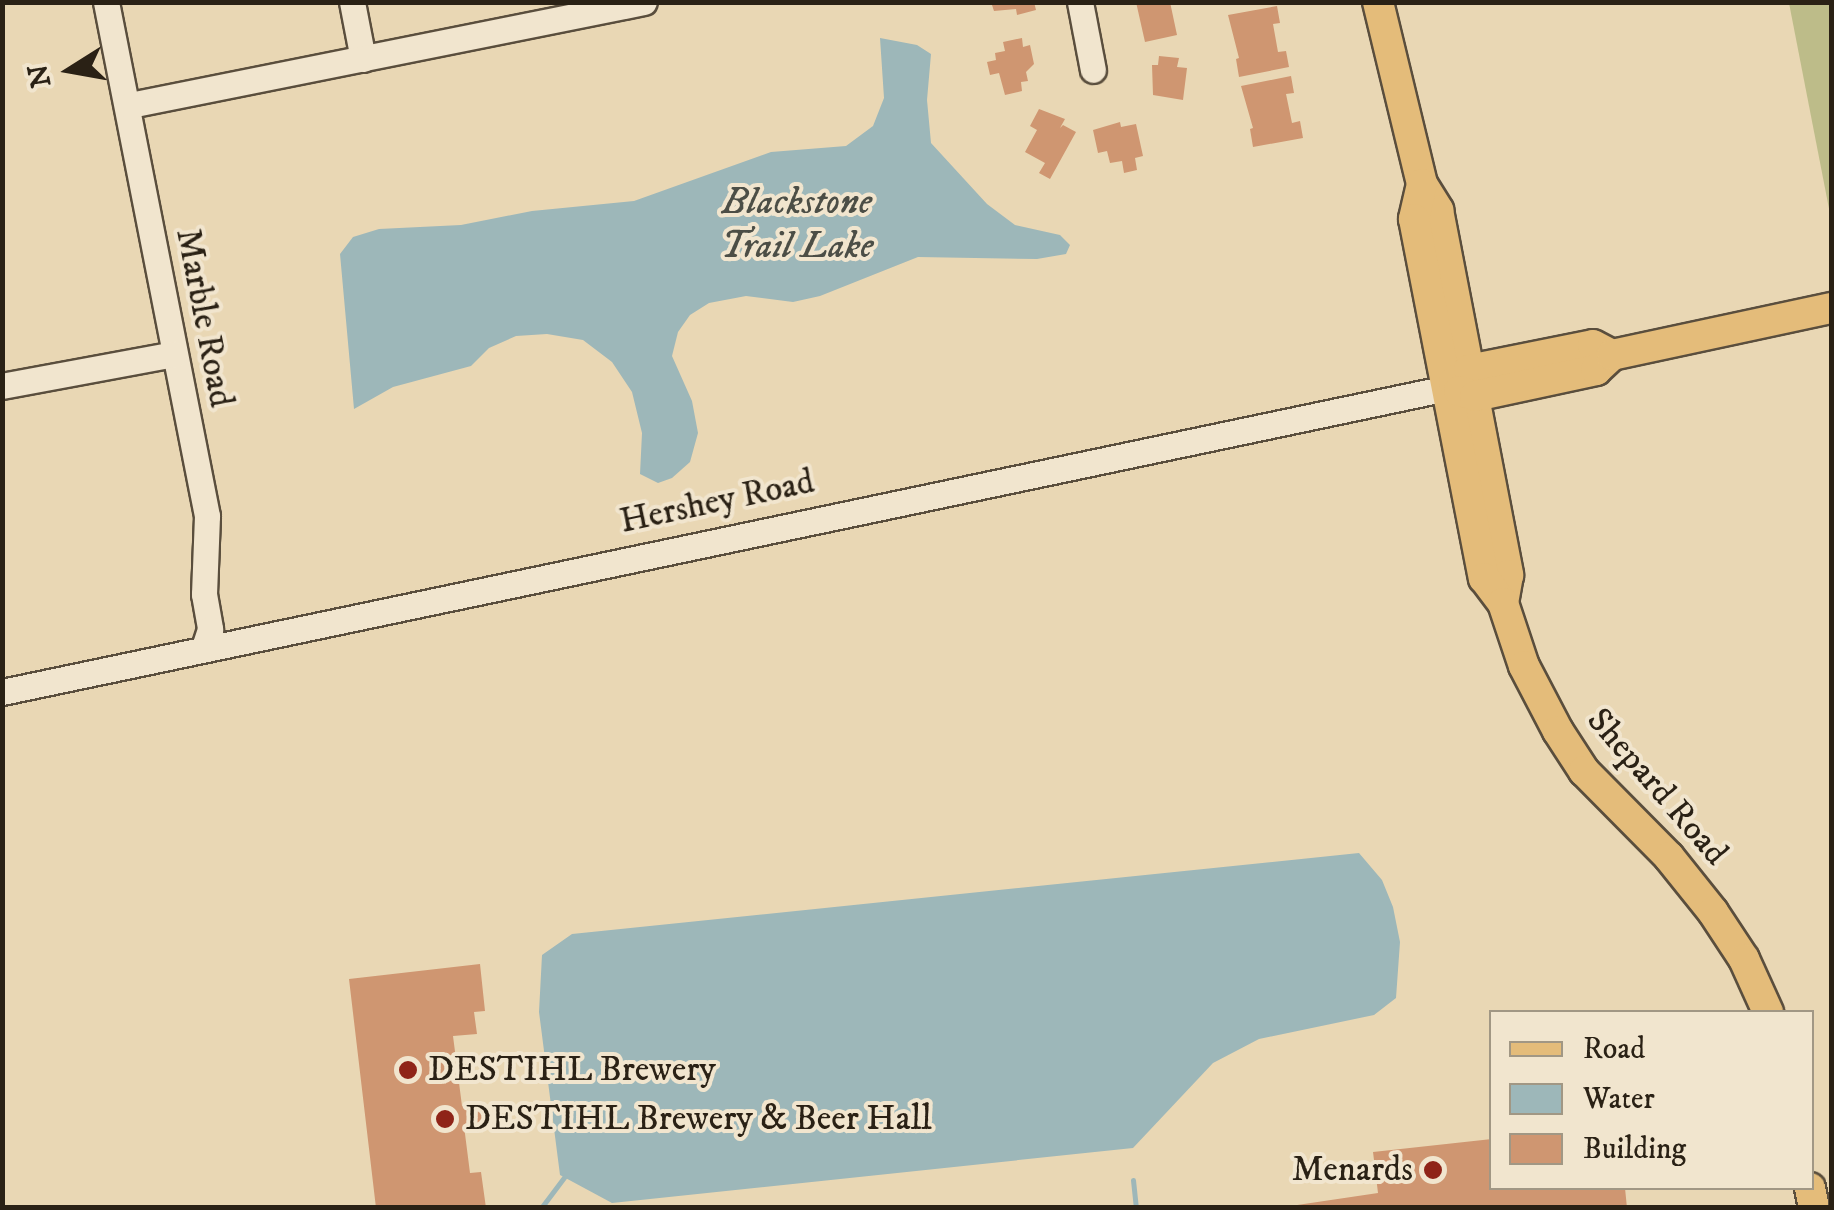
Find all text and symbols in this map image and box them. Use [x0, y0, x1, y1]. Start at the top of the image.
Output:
north arrow [20, 20, 120, 120]
text: N [21, 61, 59, 90]
water label: Blackstone Trail Lake [721, 180, 873, 270]
street label: Marble Road [166, 225, 242, 411]
street label: Hershey Road [616, 461, 818, 543]
street label: Shepard Road [1578, 700, 1736, 874]
legend [1489, 1010, 1814, 1190]
text: Road [1583, 1031, 1645, 1068]
place label: DESTIHL Brewery [428, 1049, 716, 1091]
marker: DESTIHL Brewery [397, 1059, 419, 1081]
text: Water [1583, 1081, 1655, 1118]
place label: DESTIHL Brewery & Beer Hall [465, 1098, 932, 1140]
marker: DESTIHL Brewery & Beer Hall [434, 1108, 456, 1130]
text: Building [1583, 1131, 1686, 1168]
place label: Menards [1292, 1149, 1413, 1191]
marker: Menards [1422, 1159, 1444, 1181]

